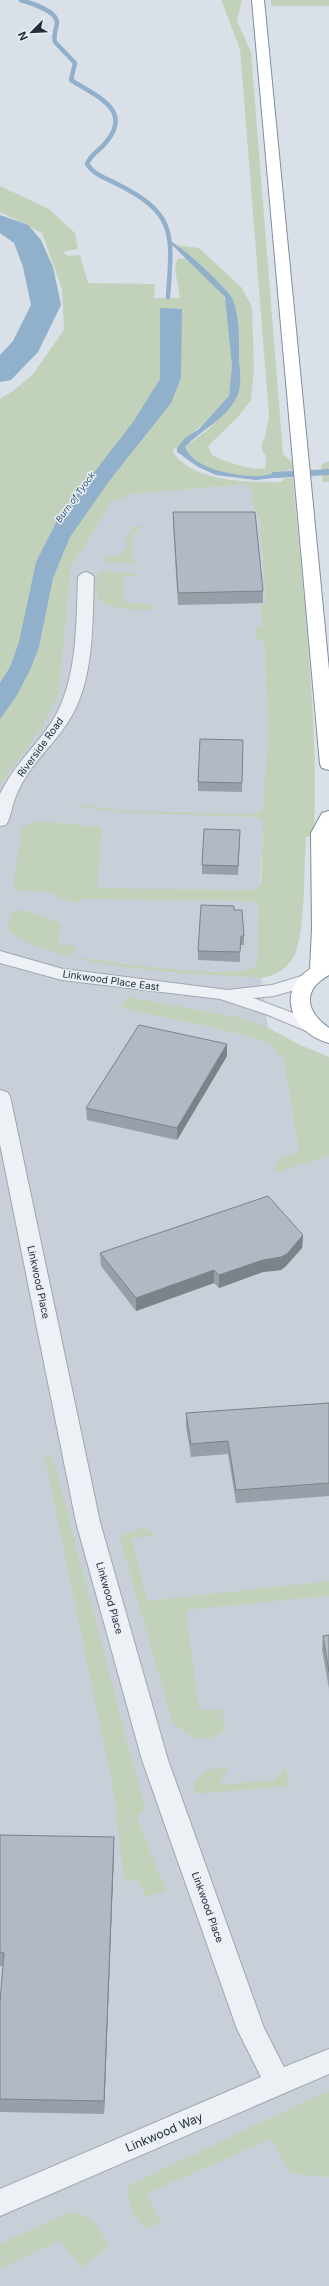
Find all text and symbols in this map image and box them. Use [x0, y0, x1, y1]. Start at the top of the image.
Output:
north arrow [12, 12, 52, 52]
text: N [15, 29, 31, 43]
water label: Burn of Tyock [53, 469, 98, 524]
street label: Riverside Road [14, 715, 66, 779]
street label: Linkwood Place East [62, 967, 161, 993]
street label: Linkwood Place [25, 1244, 53, 1320]
street label: Linkwood Place [94, 1561, 126, 1636]
street label: Linkwood Place [190, 1870, 226, 1944]
street label: Linkwood Way [123, 2109, 205, 2155]

